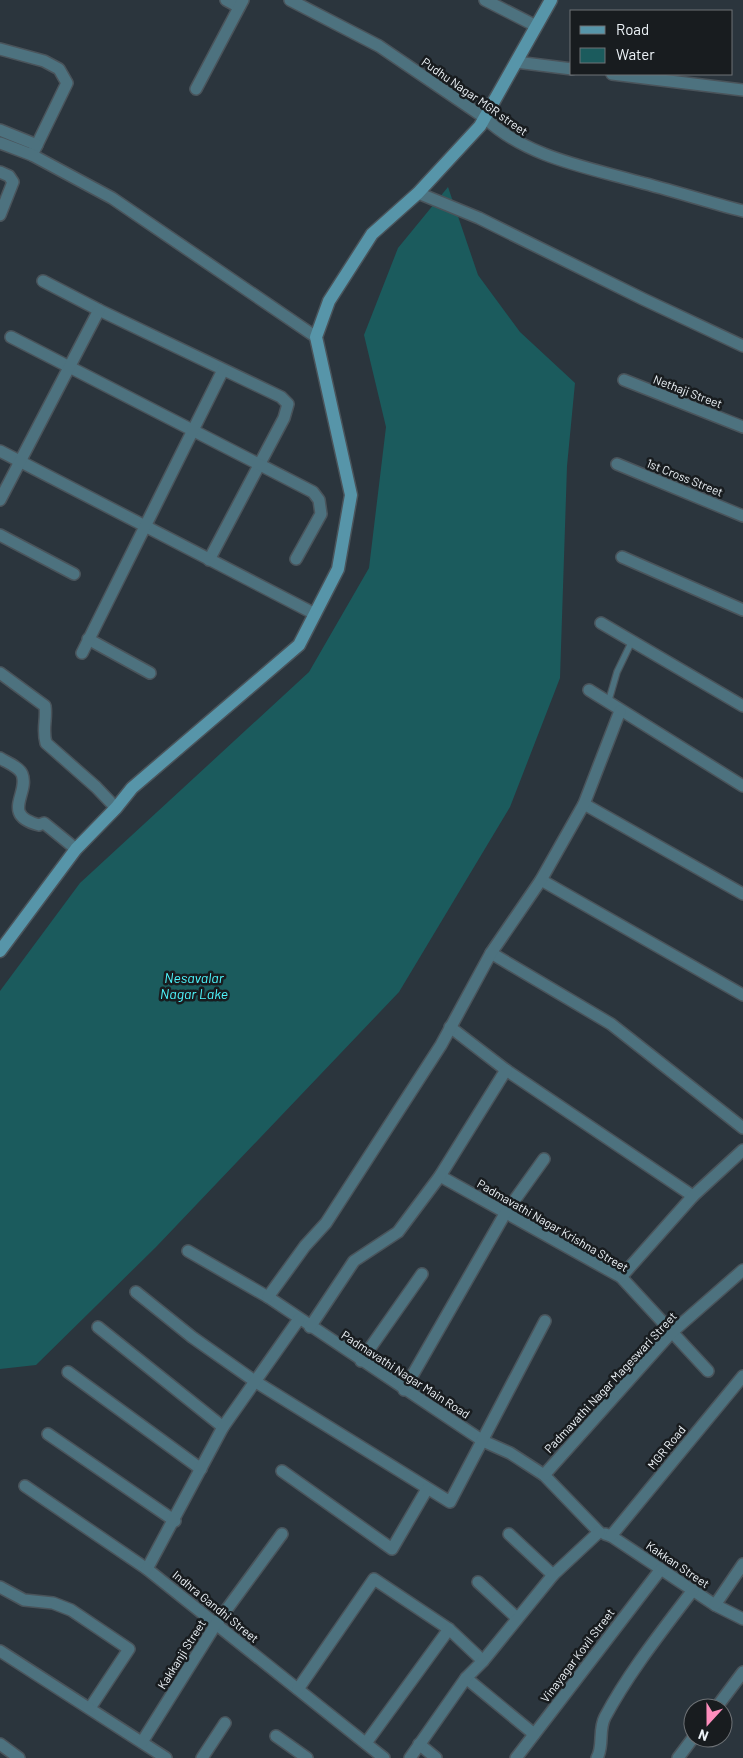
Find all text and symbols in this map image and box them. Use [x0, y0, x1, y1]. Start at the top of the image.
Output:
legend [570, 10, 733, 75]
text: Road [616, 20, 649, 38]
text: Water [616, 45, 655, 63]
street label: Pudhu Nagar MGR street [419, 54, 531, 138]
street label: Nethaji Street [652, 371, 724, 411]
street label: 1st Cross Street [645, 455, 725, 499]
water label: Nesavalar Nagar Lake [160, 969, 228, 1002]
street label: Padmavathi Nagar Krishna Street [475, 1176, 631, 1274]
street label: Padmavathi Nagar Mageswari Street [541, 1309, 679, 1455]
street label: Padmavathi Nagar Main Road [339, 1327, 473, 1421]
street label: MGR Road [644, 1422, 688, 1472]
street label: Kakkan Street [644, 1538, 712, 1590]
street label: Indhra Gandhi Street [170, 1567, 262, 1645]
street label: Vinayagar Kovil Street [537, 1605, 617, 1705]
street label: Kakkanji Street [154, 1617, 208, 1691]
north arrow [683, 1698, 733, 1748]
text: N [696, 1726, 711, 1745]

